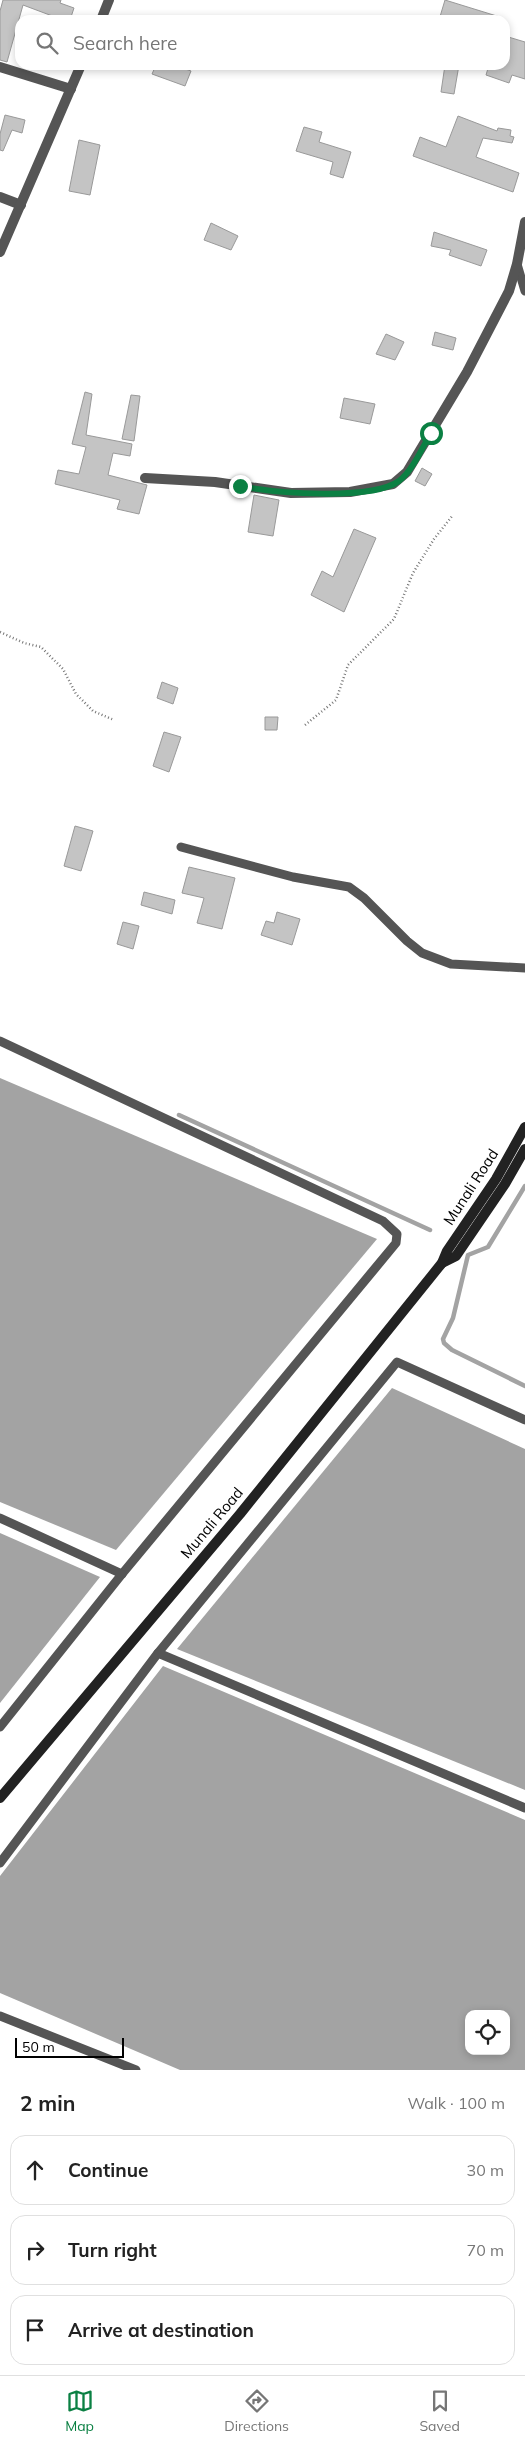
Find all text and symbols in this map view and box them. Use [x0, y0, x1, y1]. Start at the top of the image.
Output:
search box [15, 15, 510, 70]
icon: search [33, 29, 61, 57]
text: Search here [73, 31, 177, 55]
route start [420, 422, 443, 445]
route end [229, 475, 252, 498]
street label: Munali Road [439, 1145, 502, 1228]
street label: Munali Road [176, 1483, 247, 1562]
map controls [465, 2010, 510, 2055]
button: locate [465, 2010, 510, 2055]
scale bar [15, 2035, 124, 2058]
text: 50 m [22, 2038, 55, 2056]
text: 2 min [20, 2090, 75, 2116]
text: Walk · 100 m [407, 2093, 505, 2113]
icon: ahead [21, 2156, 49, 2184]
text: Continue [68, 2158, 148, 2182]
text: 30 m [467, 2160, 504, 2180]
icon: right [21, 2236, 49, 2264]
text: Turn right [68, 2238, 157, 2262]
text: 70 m [467, 2240, 504, 2260]
icon: arrive [21, 2316, 49, 2344]
text: Arrive at destination [68, 2318, 254, 2342]
tab: Map [65, 2387, 94, 2435]
tab: Directions [224, 2387, 289, 2435]
tab: Saved [419, 2387, 460, 2435]

